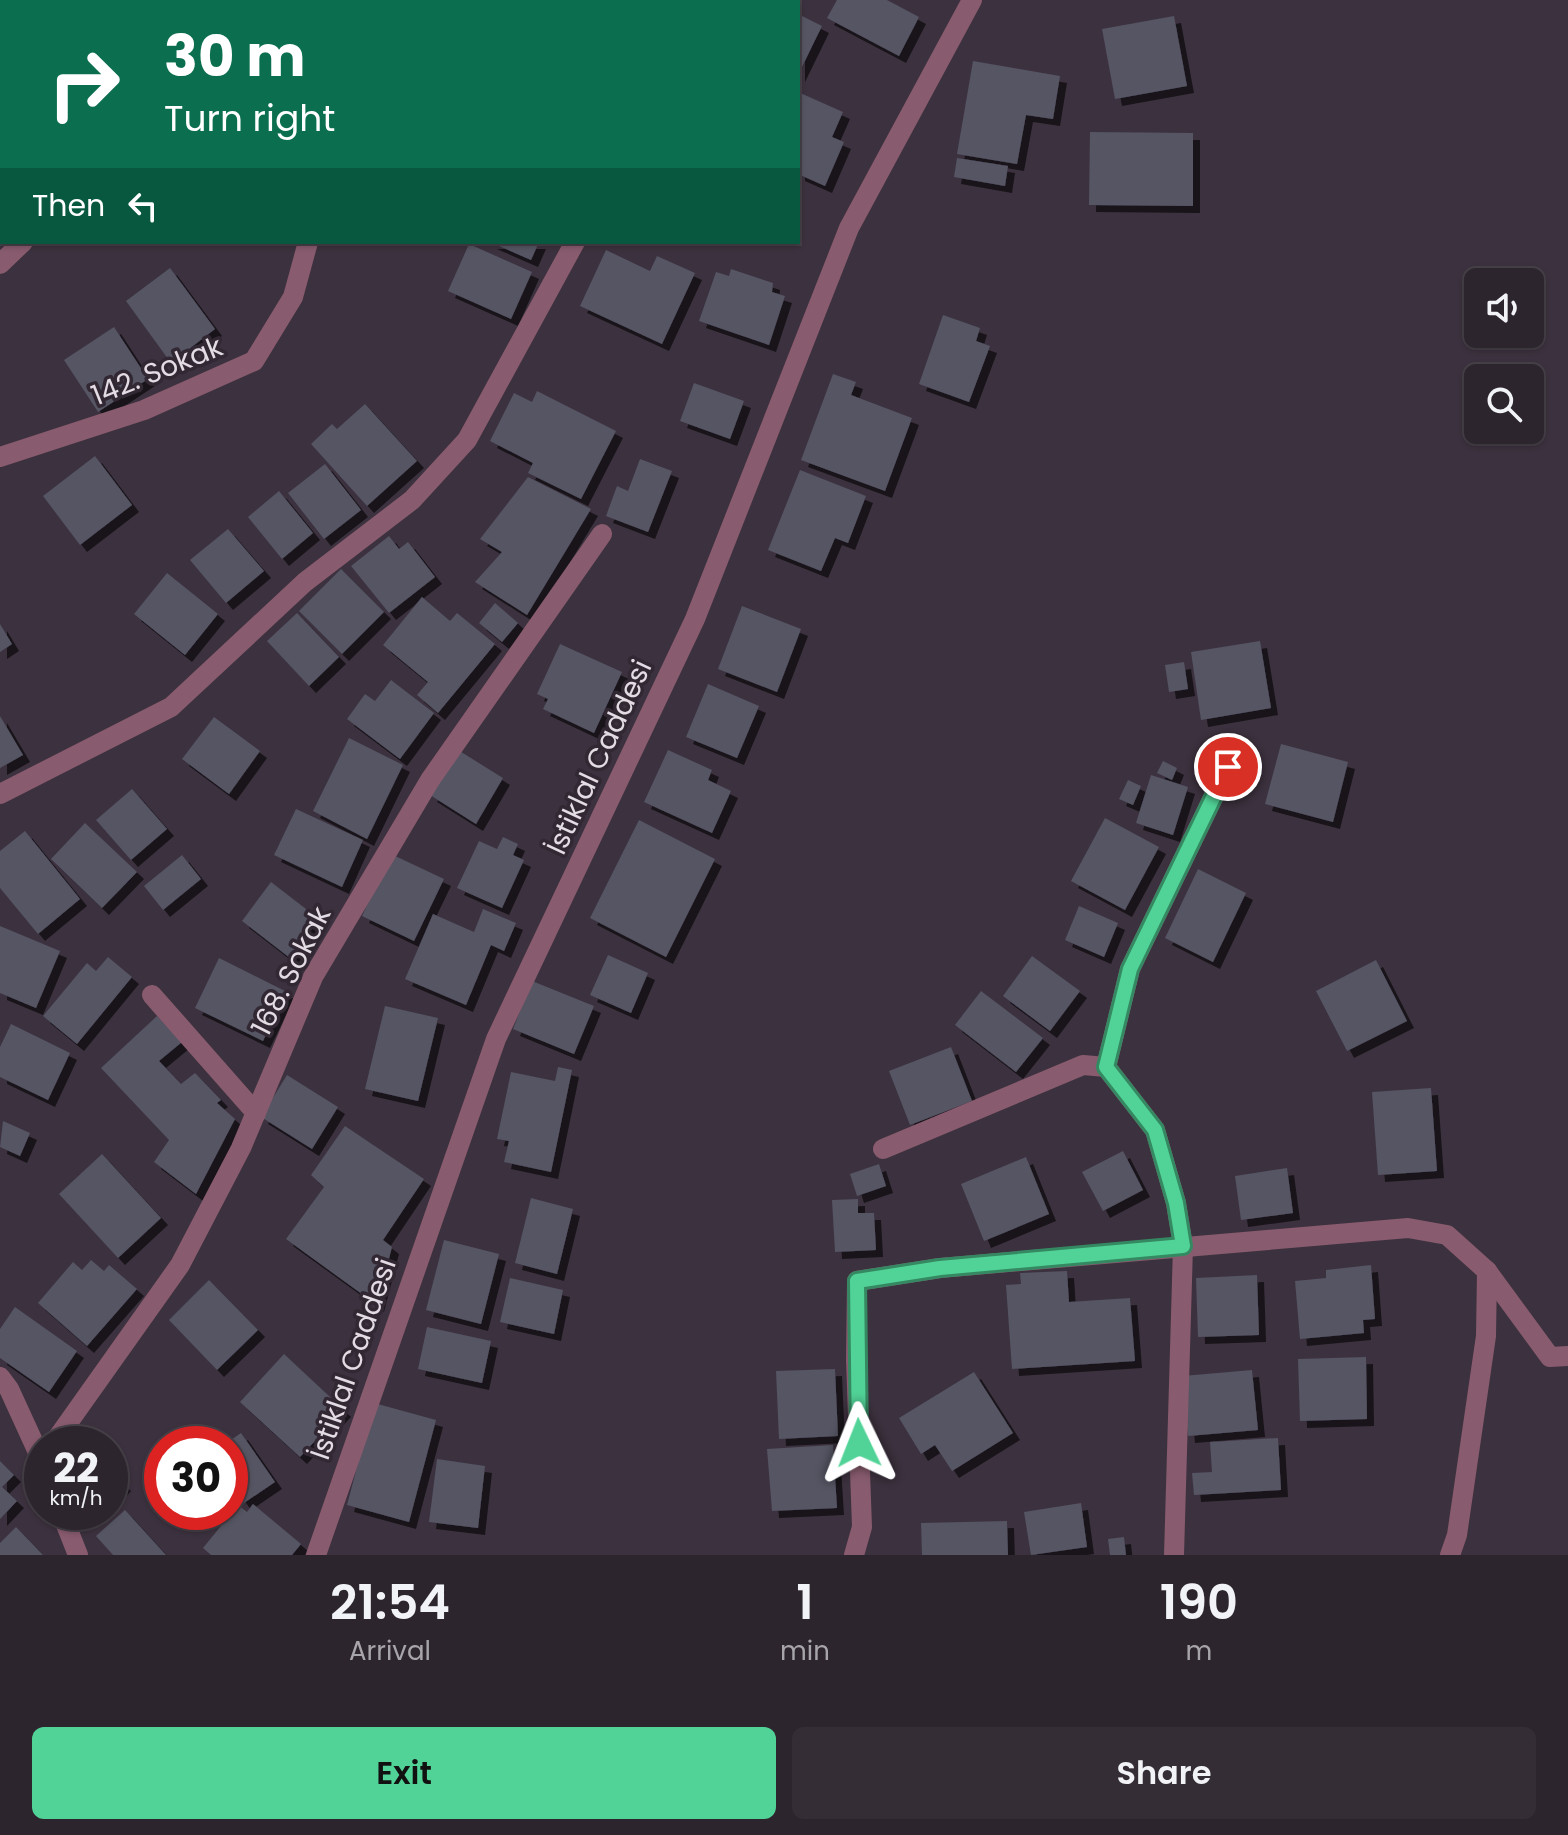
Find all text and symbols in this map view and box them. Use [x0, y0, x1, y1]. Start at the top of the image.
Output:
text: 30 m [164, 17, 306, 96]
icon: right [32, 32, 136, 136]
text: Turn right [164, 93, 335, 144]
text: Then [32, 184, 105, 227]
icon: left [121, 184, 165, 228]
map controls [1464, 268, 1544, 444]
button: sound [1464, 268, 1544, 348]
street label: 142. Sokak [86, 327, 229, 415]
button: search [1464, 364, 1544, 444]
street label: İstiklal Caddesi [537, 653, 661, 861]
pin [1194, 733, 1262, 801]
icon: arrive [1206, 745, 1250, 789]
street label: 168. Sokak [242, 899, 340, 1042]
street label: İstiklal Caddesi [300, 1253, 406, 1465]
position arrow [817, 1401, 901, 1485]
speed limit sign: 30 [144, 1426, 248, 1530]
text: 22 [53, 1440, 99, 1496]
text: km/h [49, 1484, 103, 1512]
text: 21:54 [330, 1569, 450, 1636]
text: 1 [796, 1569, 814, 1636]
text: 190 [1160, 1569, 1238, 1636]
text: Arrival [349, 1633, 431, 1669]
text: min [780, 1633, 830, 1669]
text: m [1185, 1633, 1212, 1669]
button: Exit [32, 1727, 776, 1819]
button: Share [792, 1727, 1536, 1819]

